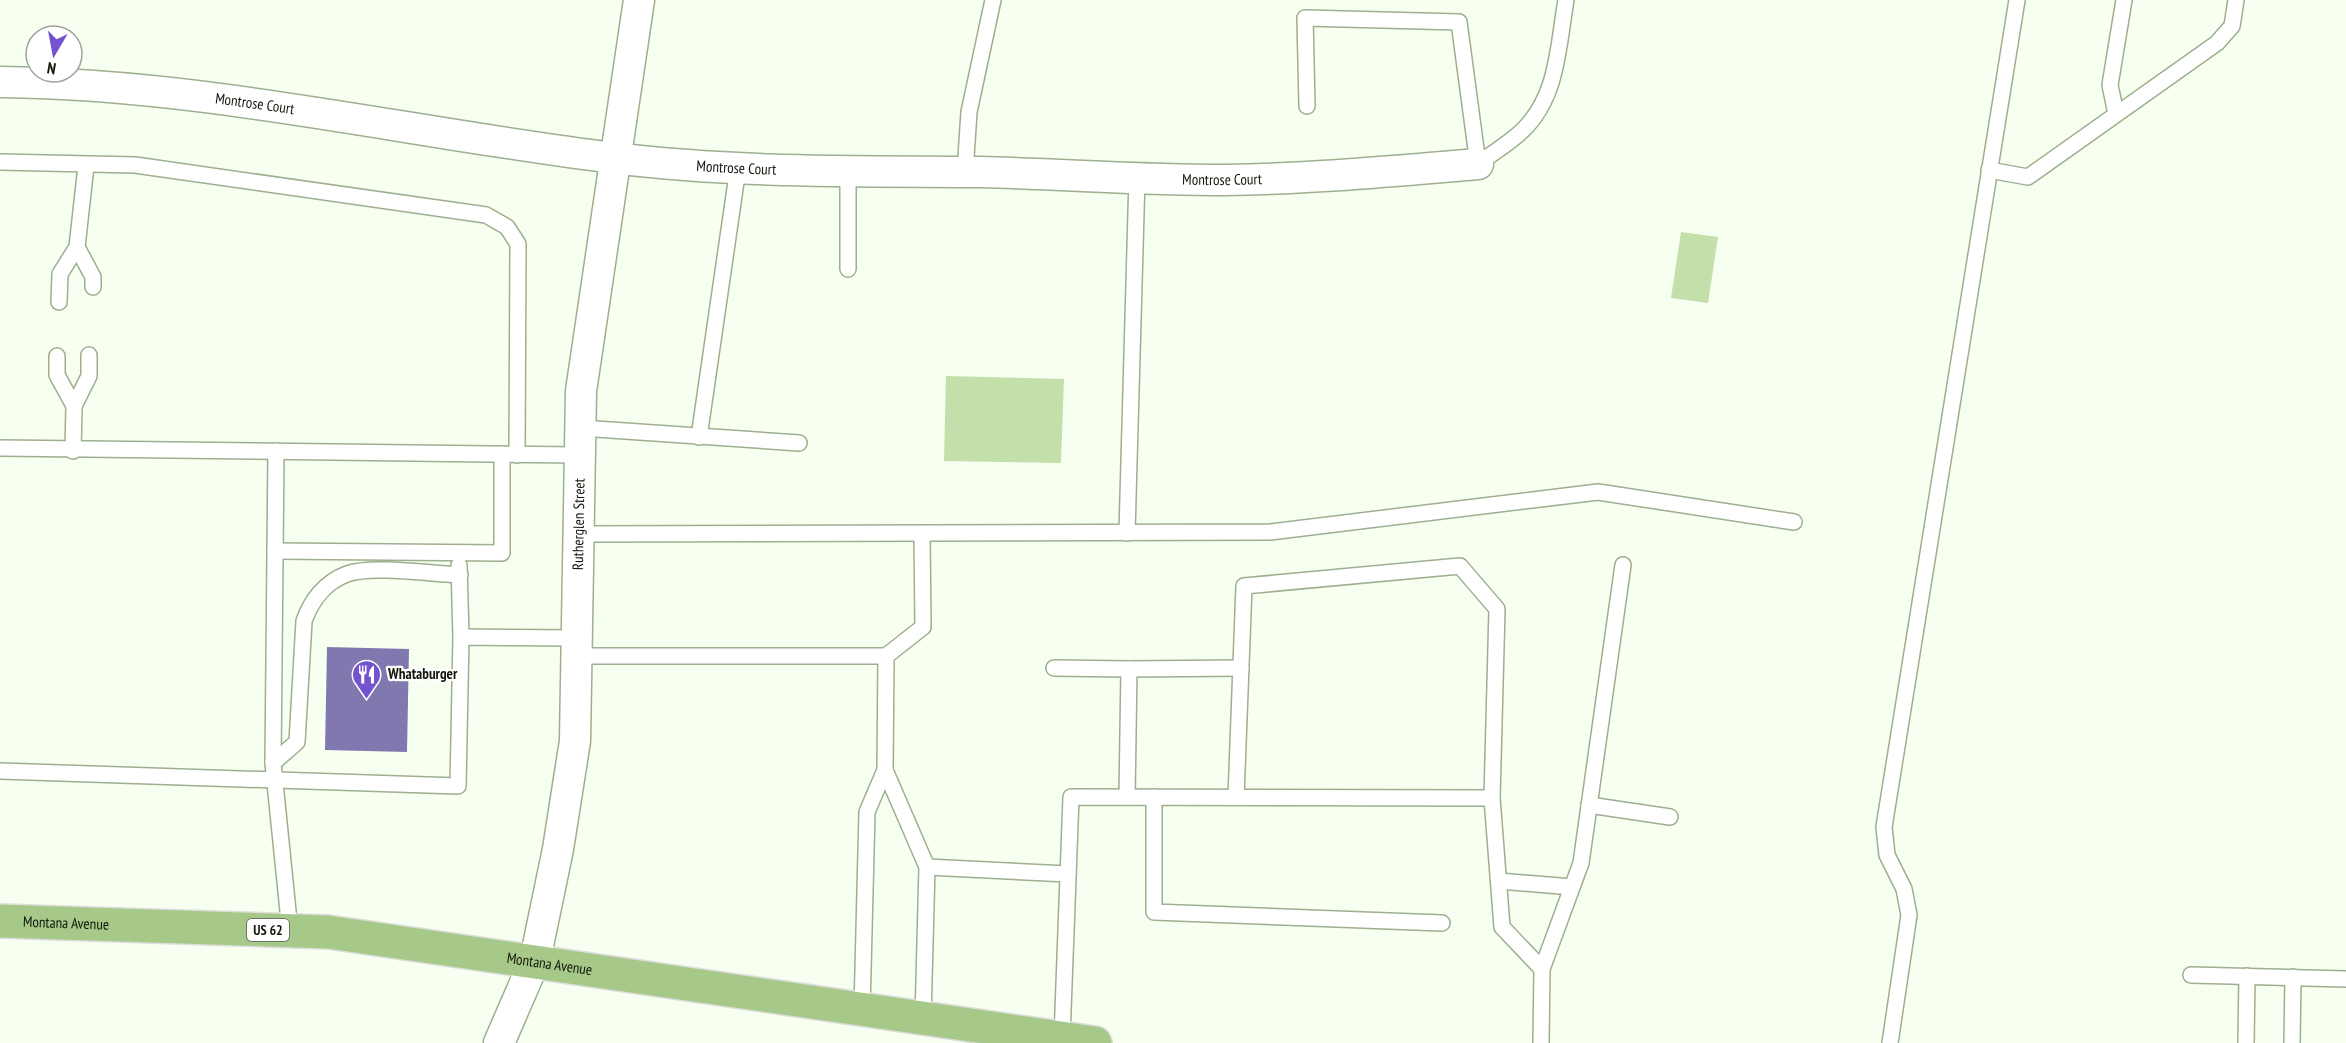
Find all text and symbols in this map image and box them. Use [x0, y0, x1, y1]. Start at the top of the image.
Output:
north arrow [24, 24, 84, 84]
text: N [45, 58, 57, 79]
street label: Montrose Court [214, 88, 296, 118]
street label: Montrose Court [696, 156, 777, 179]
street label: Montrose Court [1182, 169, 1262, 189]
street label: Rutherglen Street [568, 478, 589, 570]
restaurant icon: Whataburger [351, 658, 383, 700]
place label: Whataburger [387, 664, 458, 683]
street label: Montana Avenue [23, 912, 109, 934]
road number: US 62 [247, 919, 289, 941]
street label: Montana Avenue [506, 948, 594, 979]

